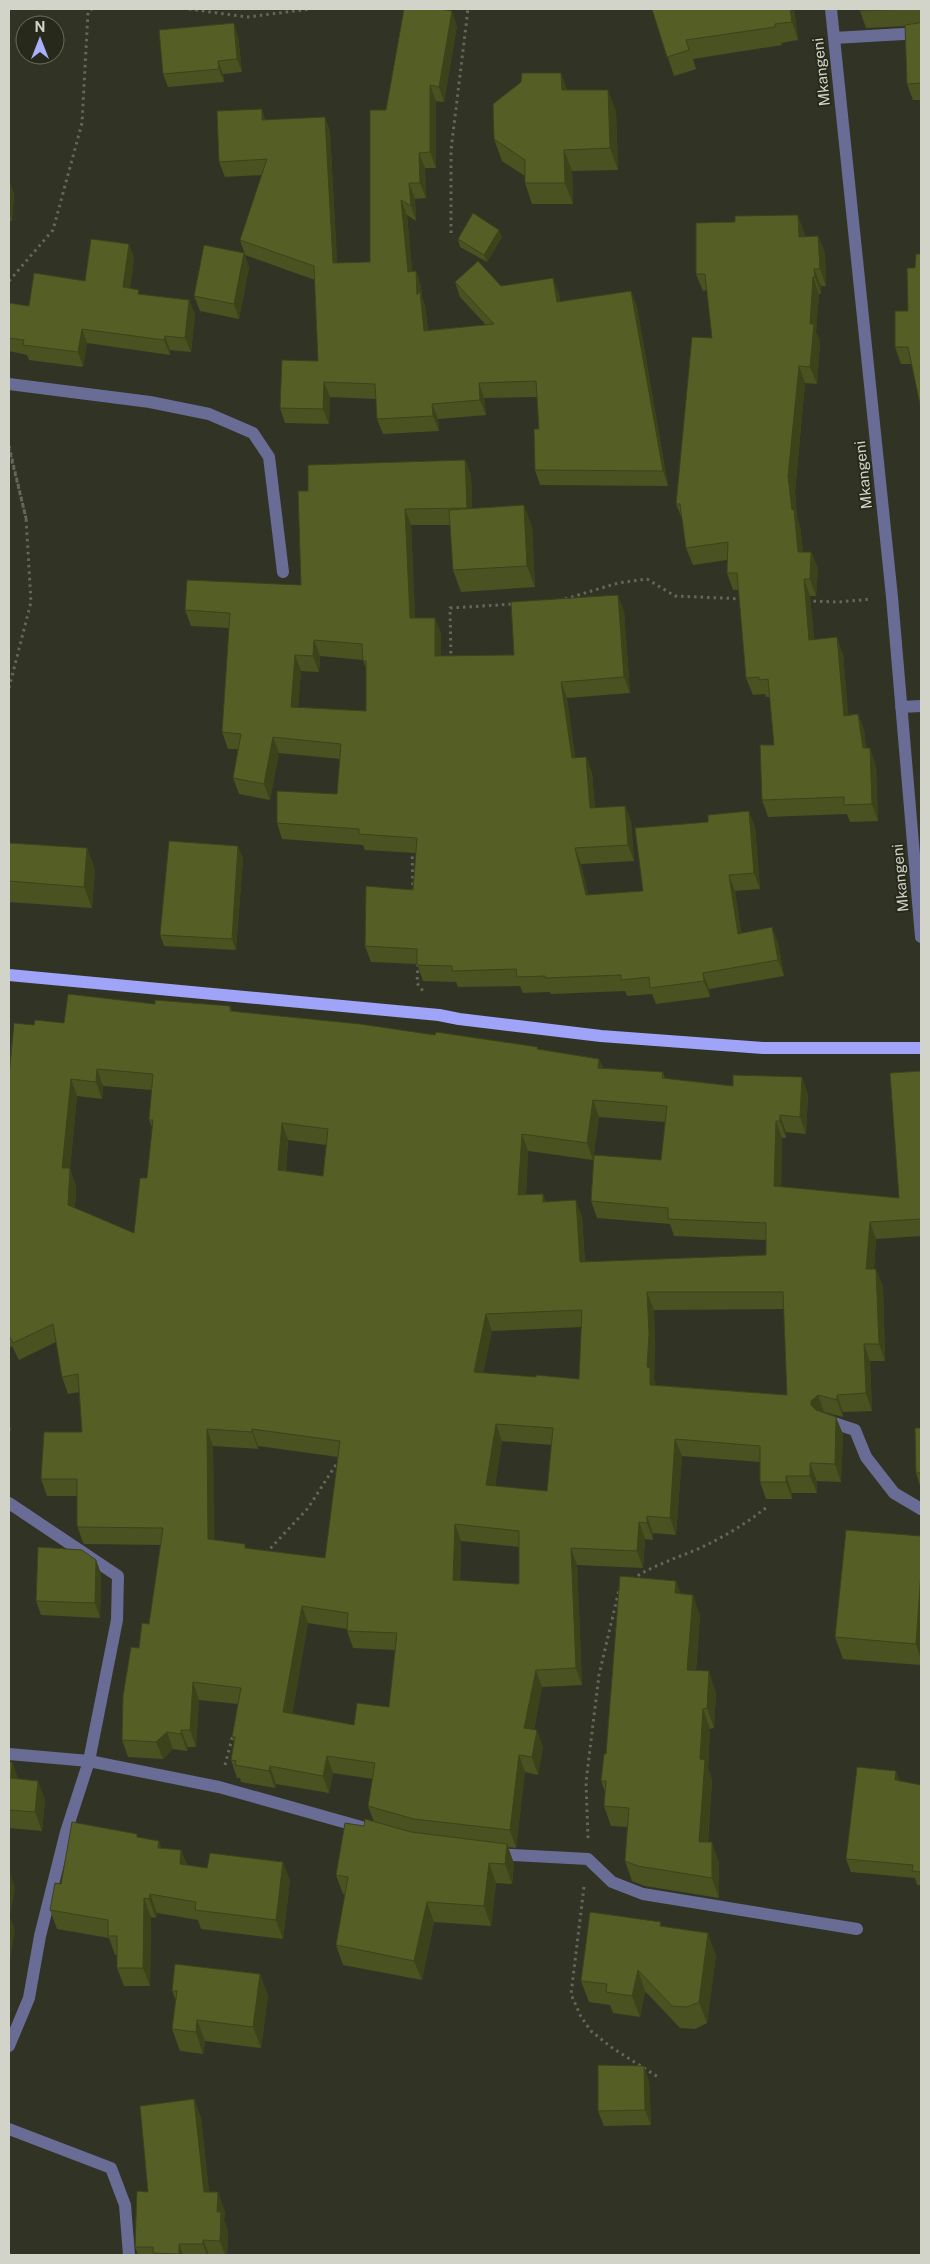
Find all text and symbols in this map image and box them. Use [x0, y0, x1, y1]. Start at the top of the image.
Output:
north arrow [15, 15, 65, 65]
text: N [35, 19, 45, 35]
street label: Mkangeni [809, 37, 833, 107]
street label: Mkangeni [851, 440, 875, 510]
street label: Mkangeni [889, 843, 911, 913]

